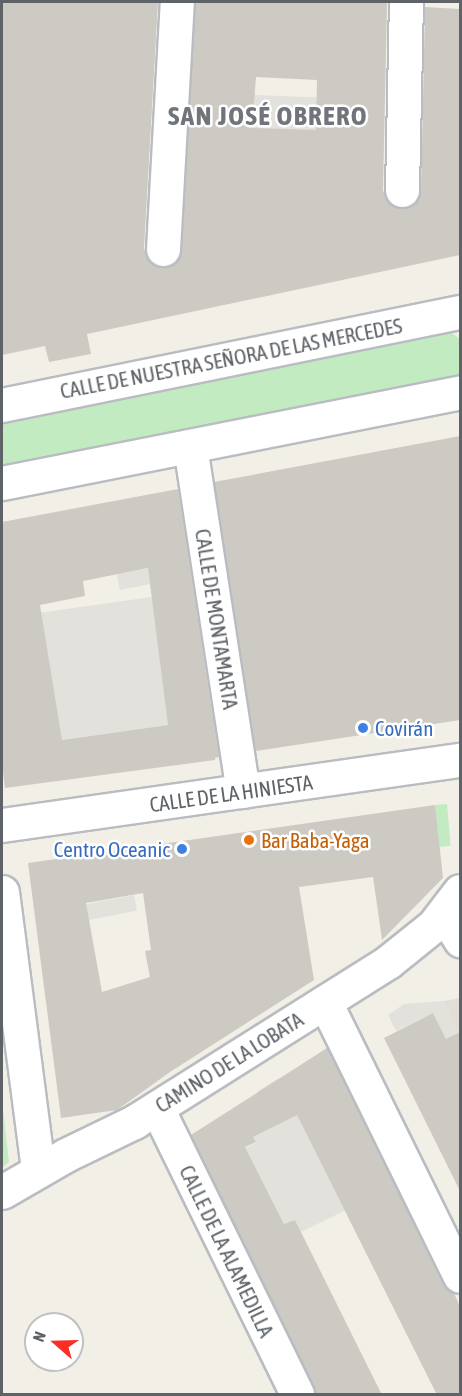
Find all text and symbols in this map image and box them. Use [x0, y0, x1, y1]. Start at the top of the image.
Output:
district label: SAN JOSÉ OBRERO [168, 100, 368, 132]
street label: CALLE DE NUESTRA SEÑORA DE LAS MERCEDES [58, 312, 404, 404]
street label: CALLE DE MONTAMARTA [190, 527, 244, 711]
place label: Covirán [375, 715, 433, 741]
marker: Covirán [356, 721, 370, 735]
street label: CALLE DE LA HINIESTA [148, 769, 314, 817]
place label: Bar Baba-Yaga [261, 827, 369, 853]
marker: Bar Baba-Yaga [242, 833, 256, 847]
place label: Centro Oceanic [54, 836, 170, 862]
marker: Centro Oceanic [175, 842, 189, 856]
street label: CAMINO DE LA LOBATA [150, 1006, 308, 1118]
street label: CALLE DE LA ALAMEDILLA [174, 1161, 280, 1341]
north arrow [24, 1312, 84, 1372]
text: N [29, 1329, 49, 1344]

